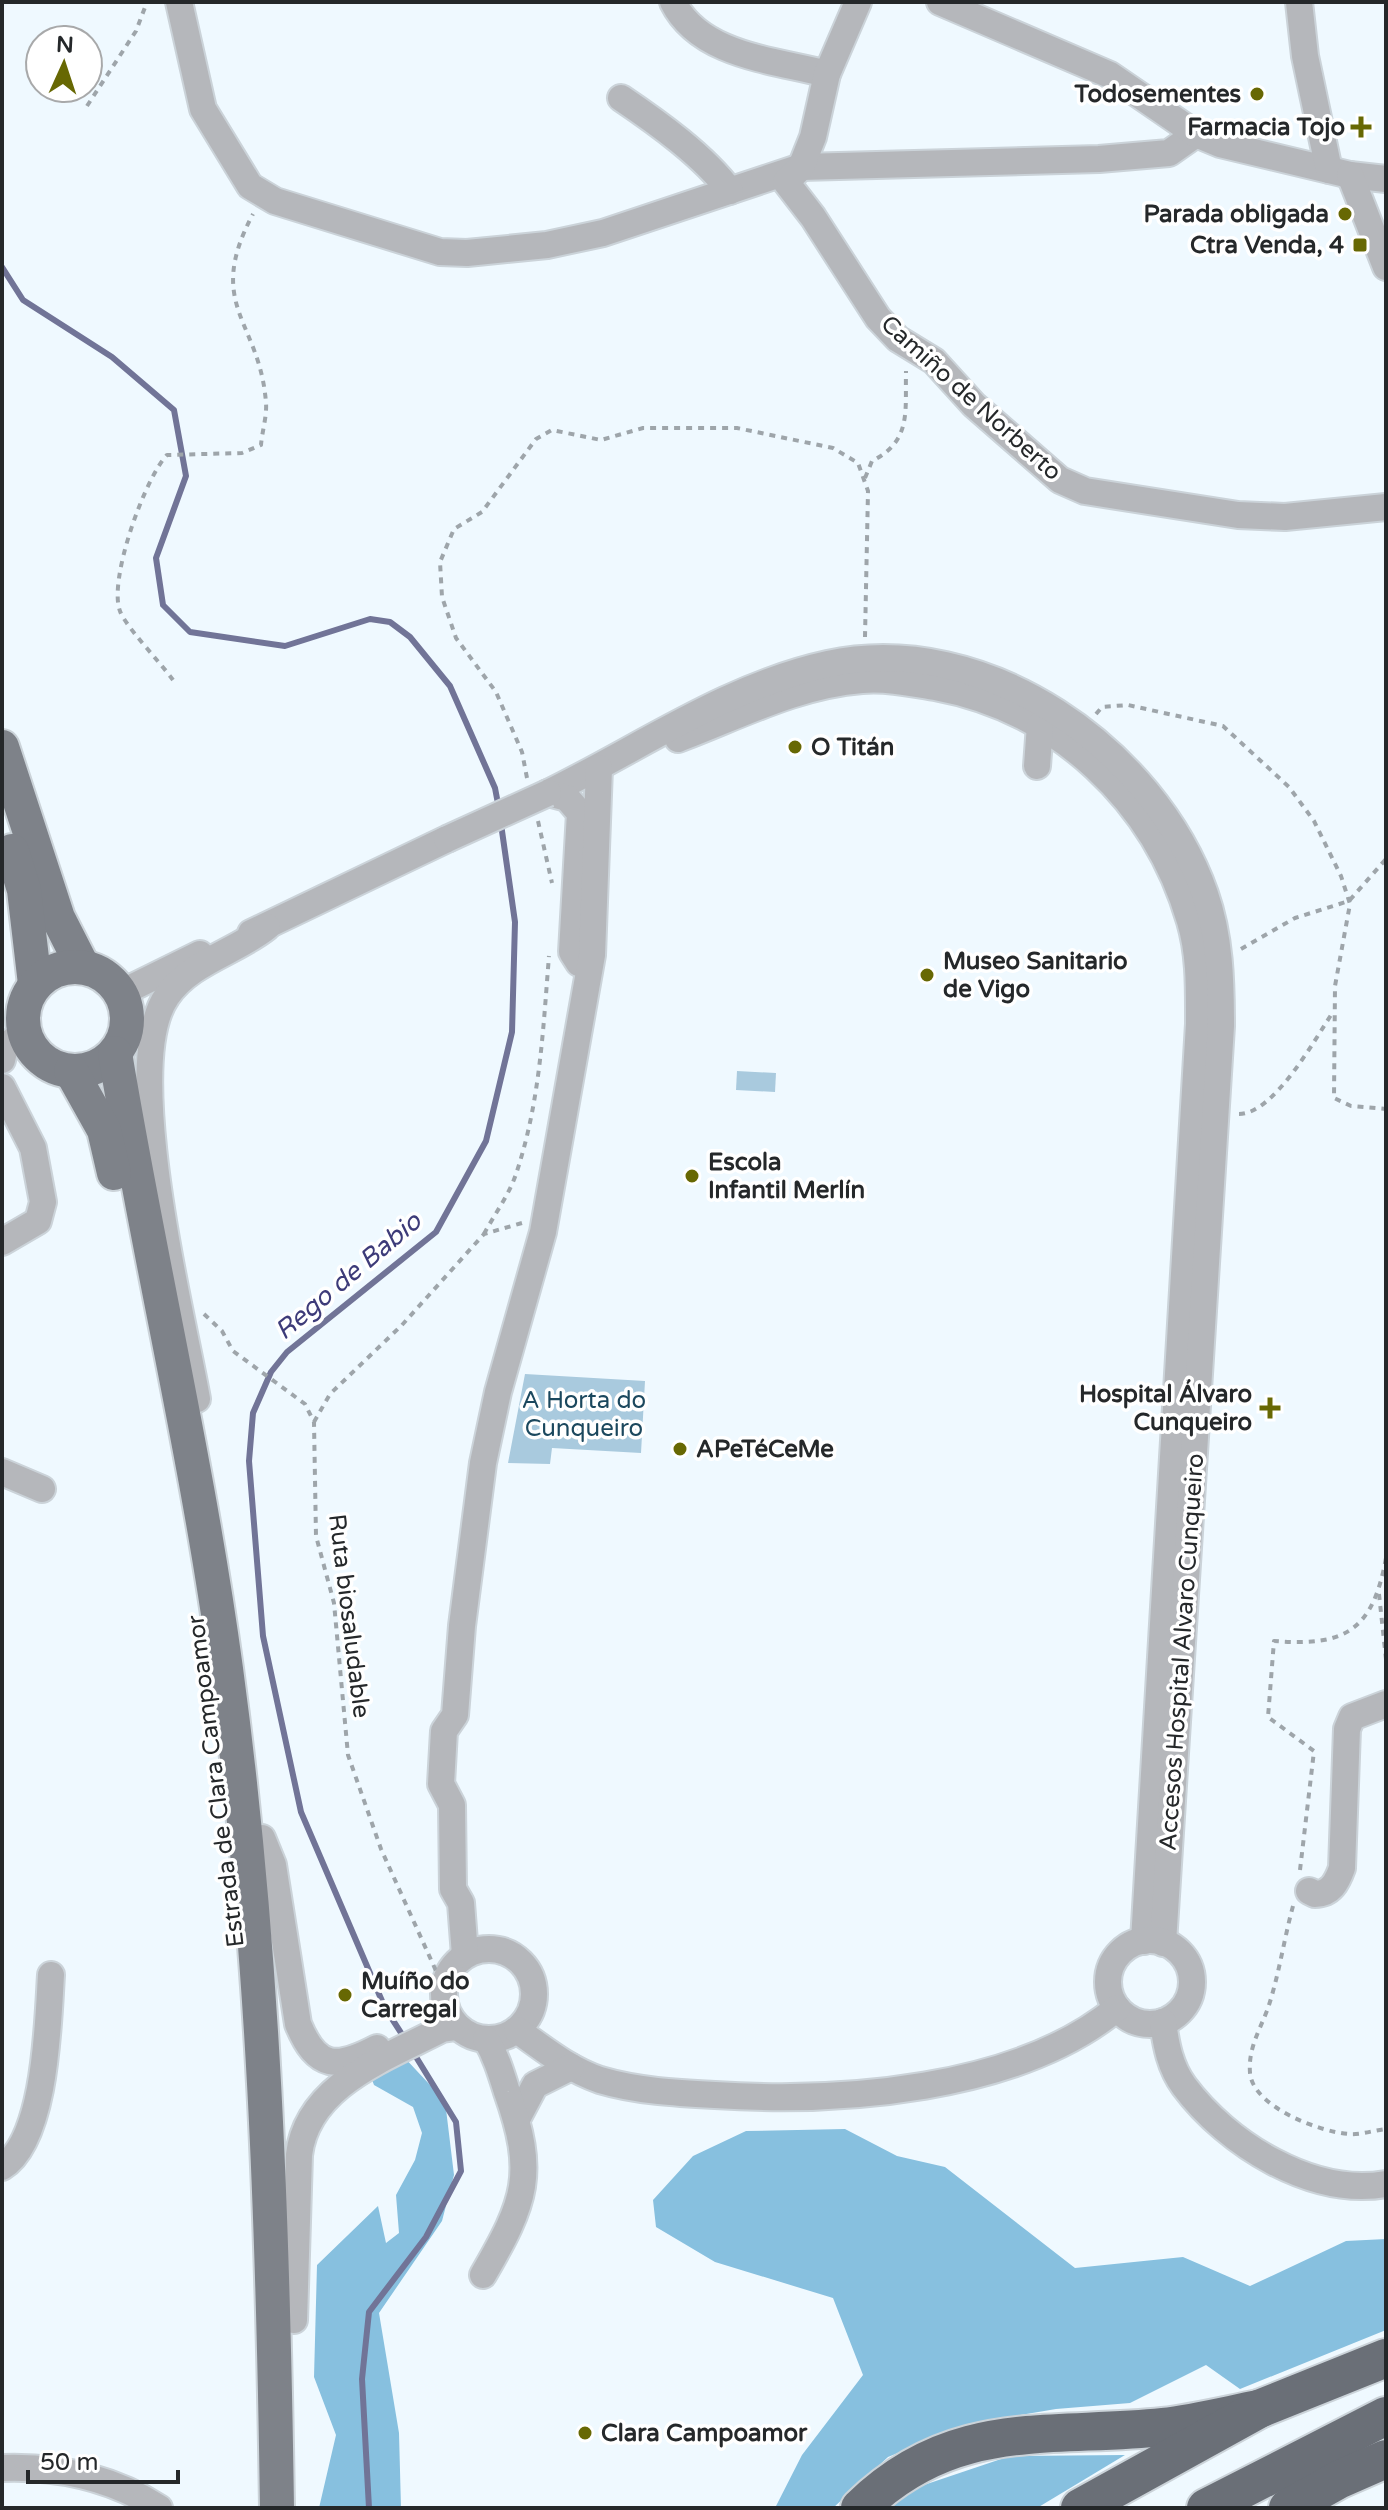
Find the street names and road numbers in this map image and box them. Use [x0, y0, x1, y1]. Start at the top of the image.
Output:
street label: Camiño de Norberto [875, 309, 1067, 487]
street label: Accesos Hospital Alvaro Cunqueiro [1154, 1452, 1210, 1852]
street label: Ruta biosaludable [322, 1512, 376, 1720]
street label: Estrada de Clara Campoamor [181, 1612, 251, 1949]

